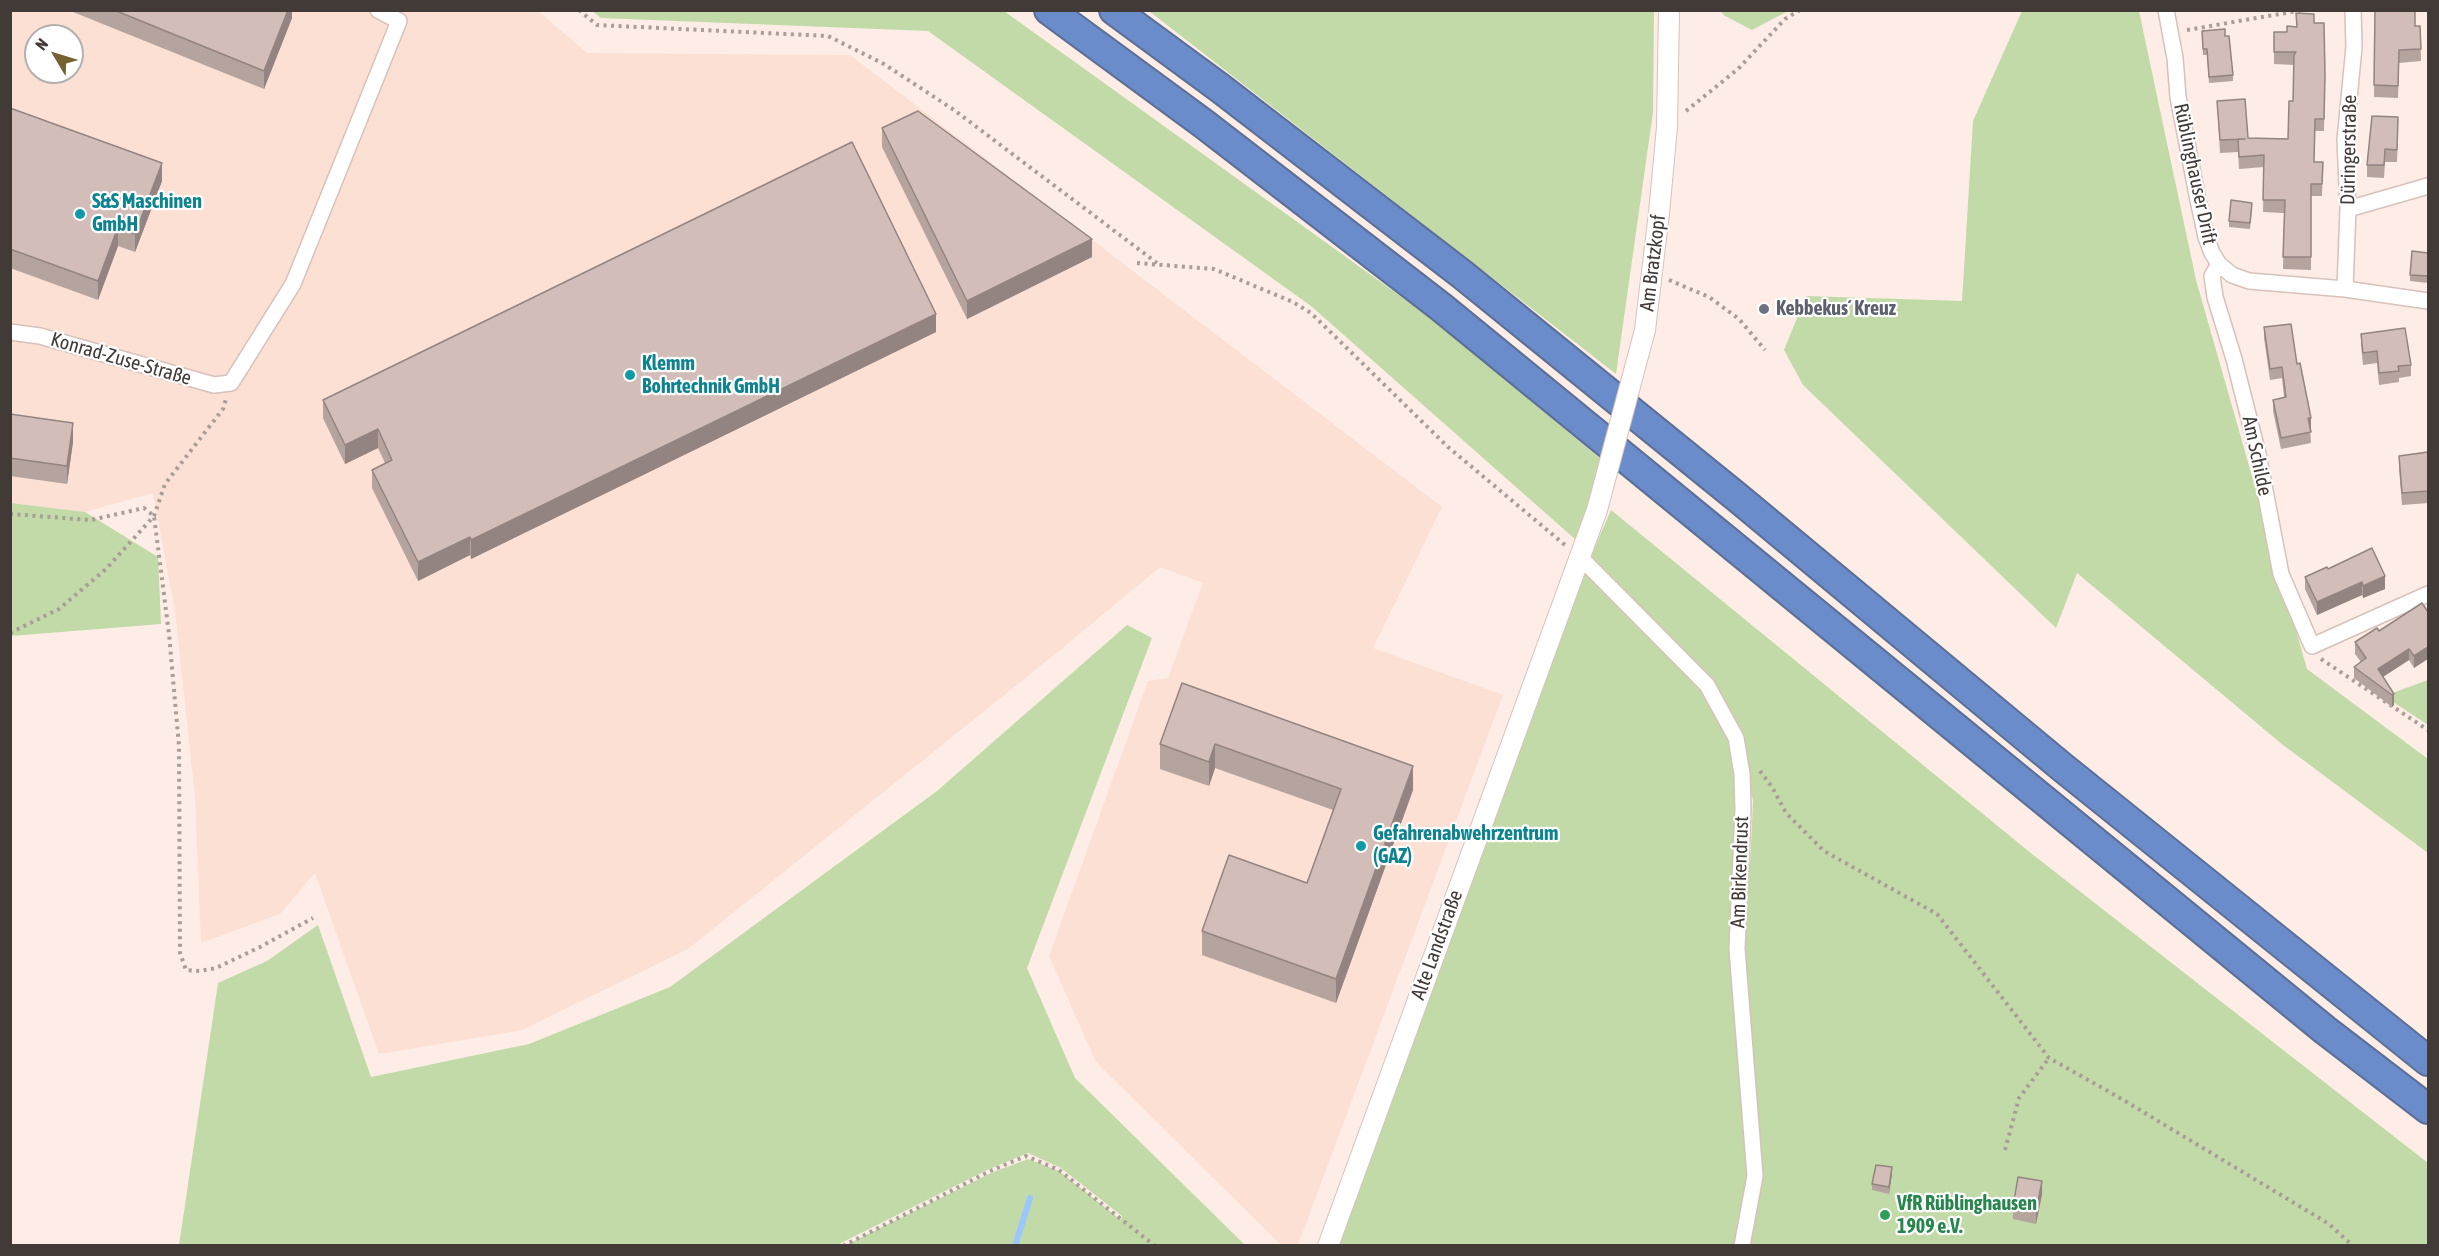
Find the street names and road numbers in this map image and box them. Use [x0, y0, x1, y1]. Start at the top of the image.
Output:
street label: Düringerstraße [2336, 95, 2362, 205]
street label: Rüblinghauser Drift [2168, 101, 2222, 247]
street label: Am Bratzkopf [1635, 213, 1671, 313]
street label: Konrad-Zuse-Straße [48, 327, 194, 391]
street label: Am Schilde [2237, 414, 2277, 498]
street label: Am Birkendrust [1726, 816, 1754, 928]
street label: Alte Landstraße [1406, 887, 1468, 1003]

